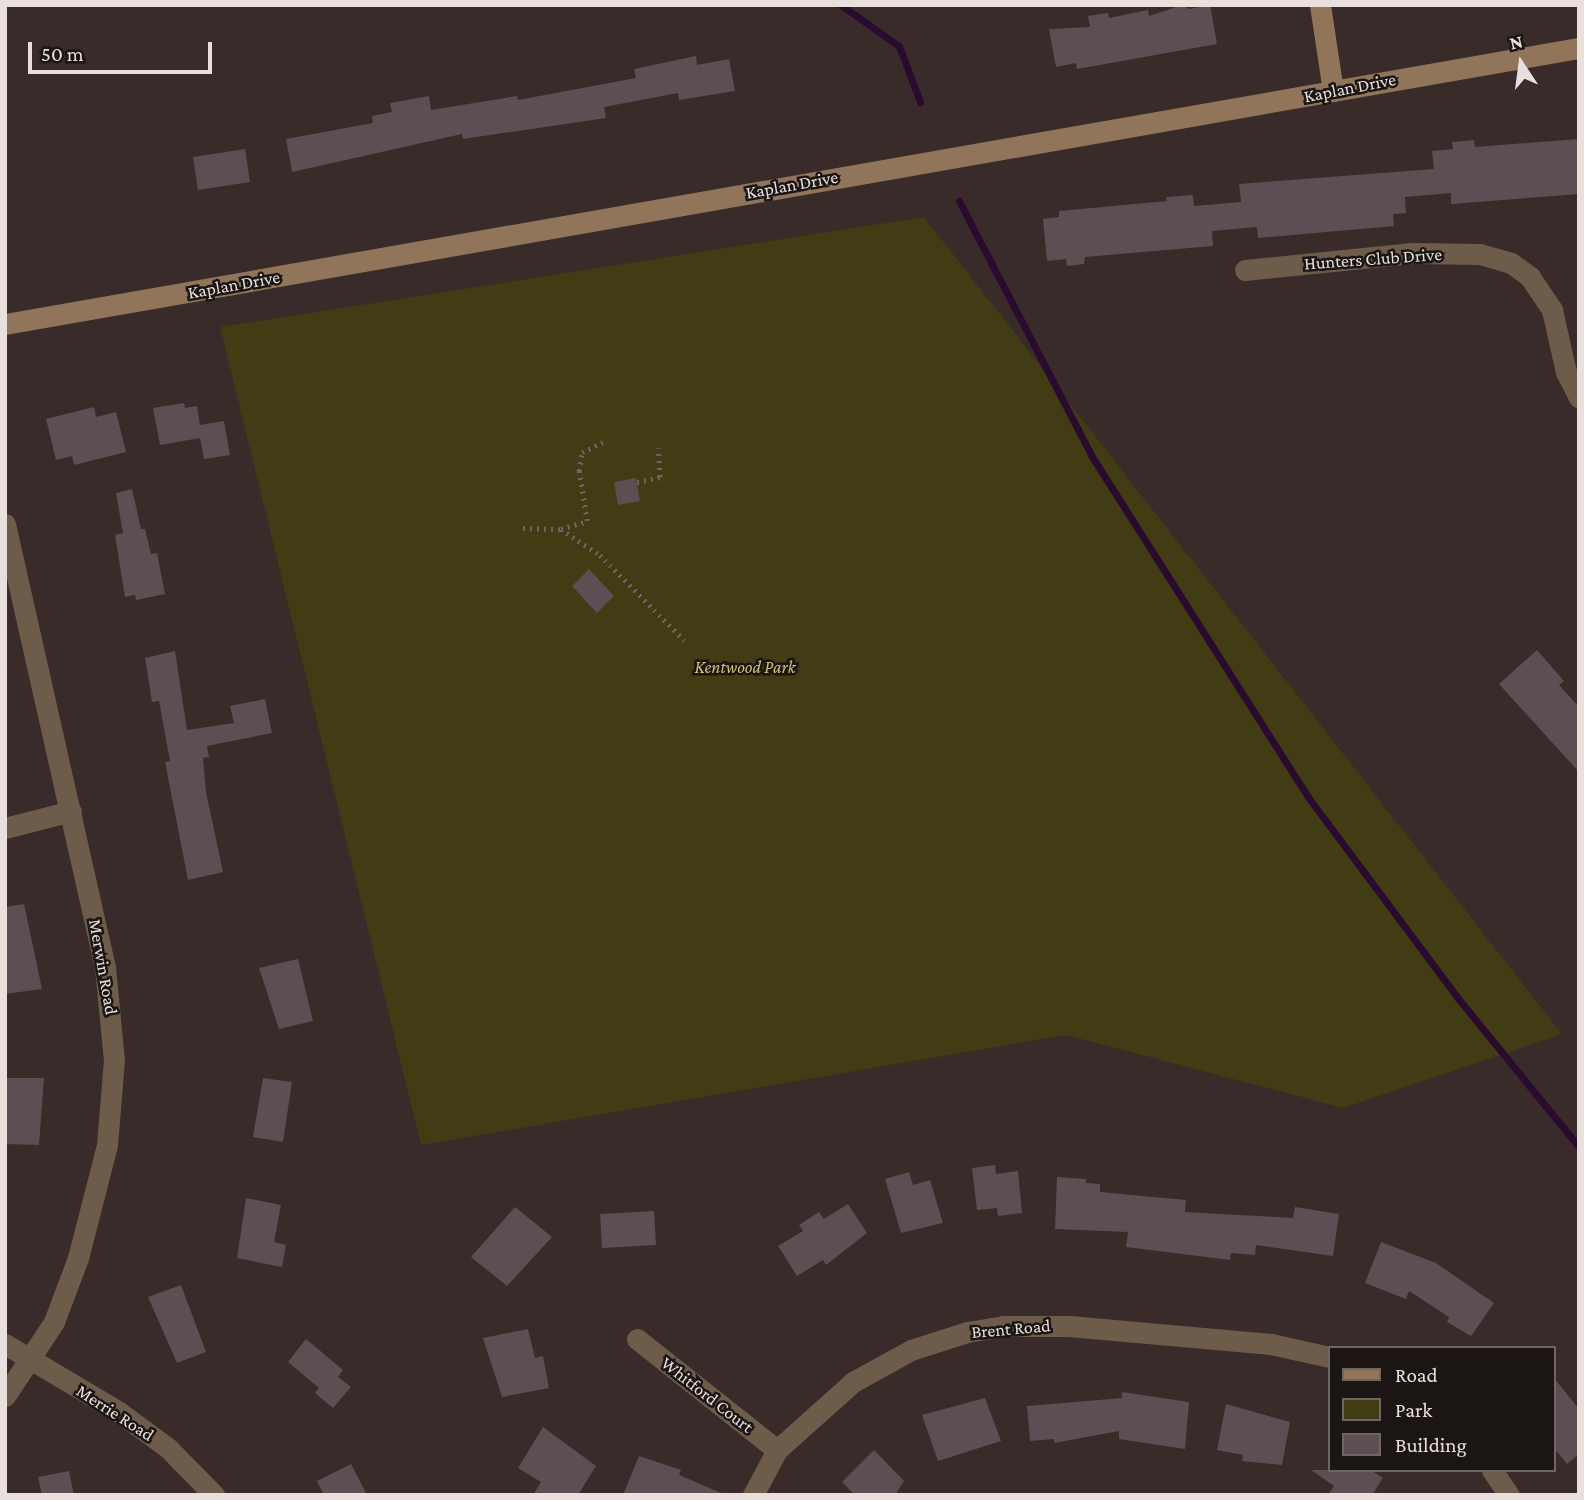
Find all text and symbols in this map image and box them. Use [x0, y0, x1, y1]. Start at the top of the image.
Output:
scale bar [32, 28, 215, 72]
north arrow [1486, 28, 1556, 98]
text: N [1507, 30, 1525, 54]
text: 50 m [41, 42, 84, 66]
street label: Kaplan Drive [1302, 69, 1398, 107]
street label: Kaplan Drive [744, 166, 840, 204]
street label: Hunters Club Drive [1303, 243, 1443, 275]
street label: Kaplan Drive [186, 266, 282, 304]
park label: Kentwood Park [694, 656, 796, 678]
street label: Merwin Road [84, 917, 122, 1017]
street label: Brent Road [971, 1315, 1051, 1343]
legend [1328, 1346, 1556, 1472]
street label: Whitford Court [657, 1352, 757, 1438]
text: Road [1395, 1363, 1438, 1387]
street label: Merrie Road [72, 1380, 158, 1446]
text: Park [1395, 1398, 1432, 1422]
text: Building [1395, 1433, 1467, 1457]

